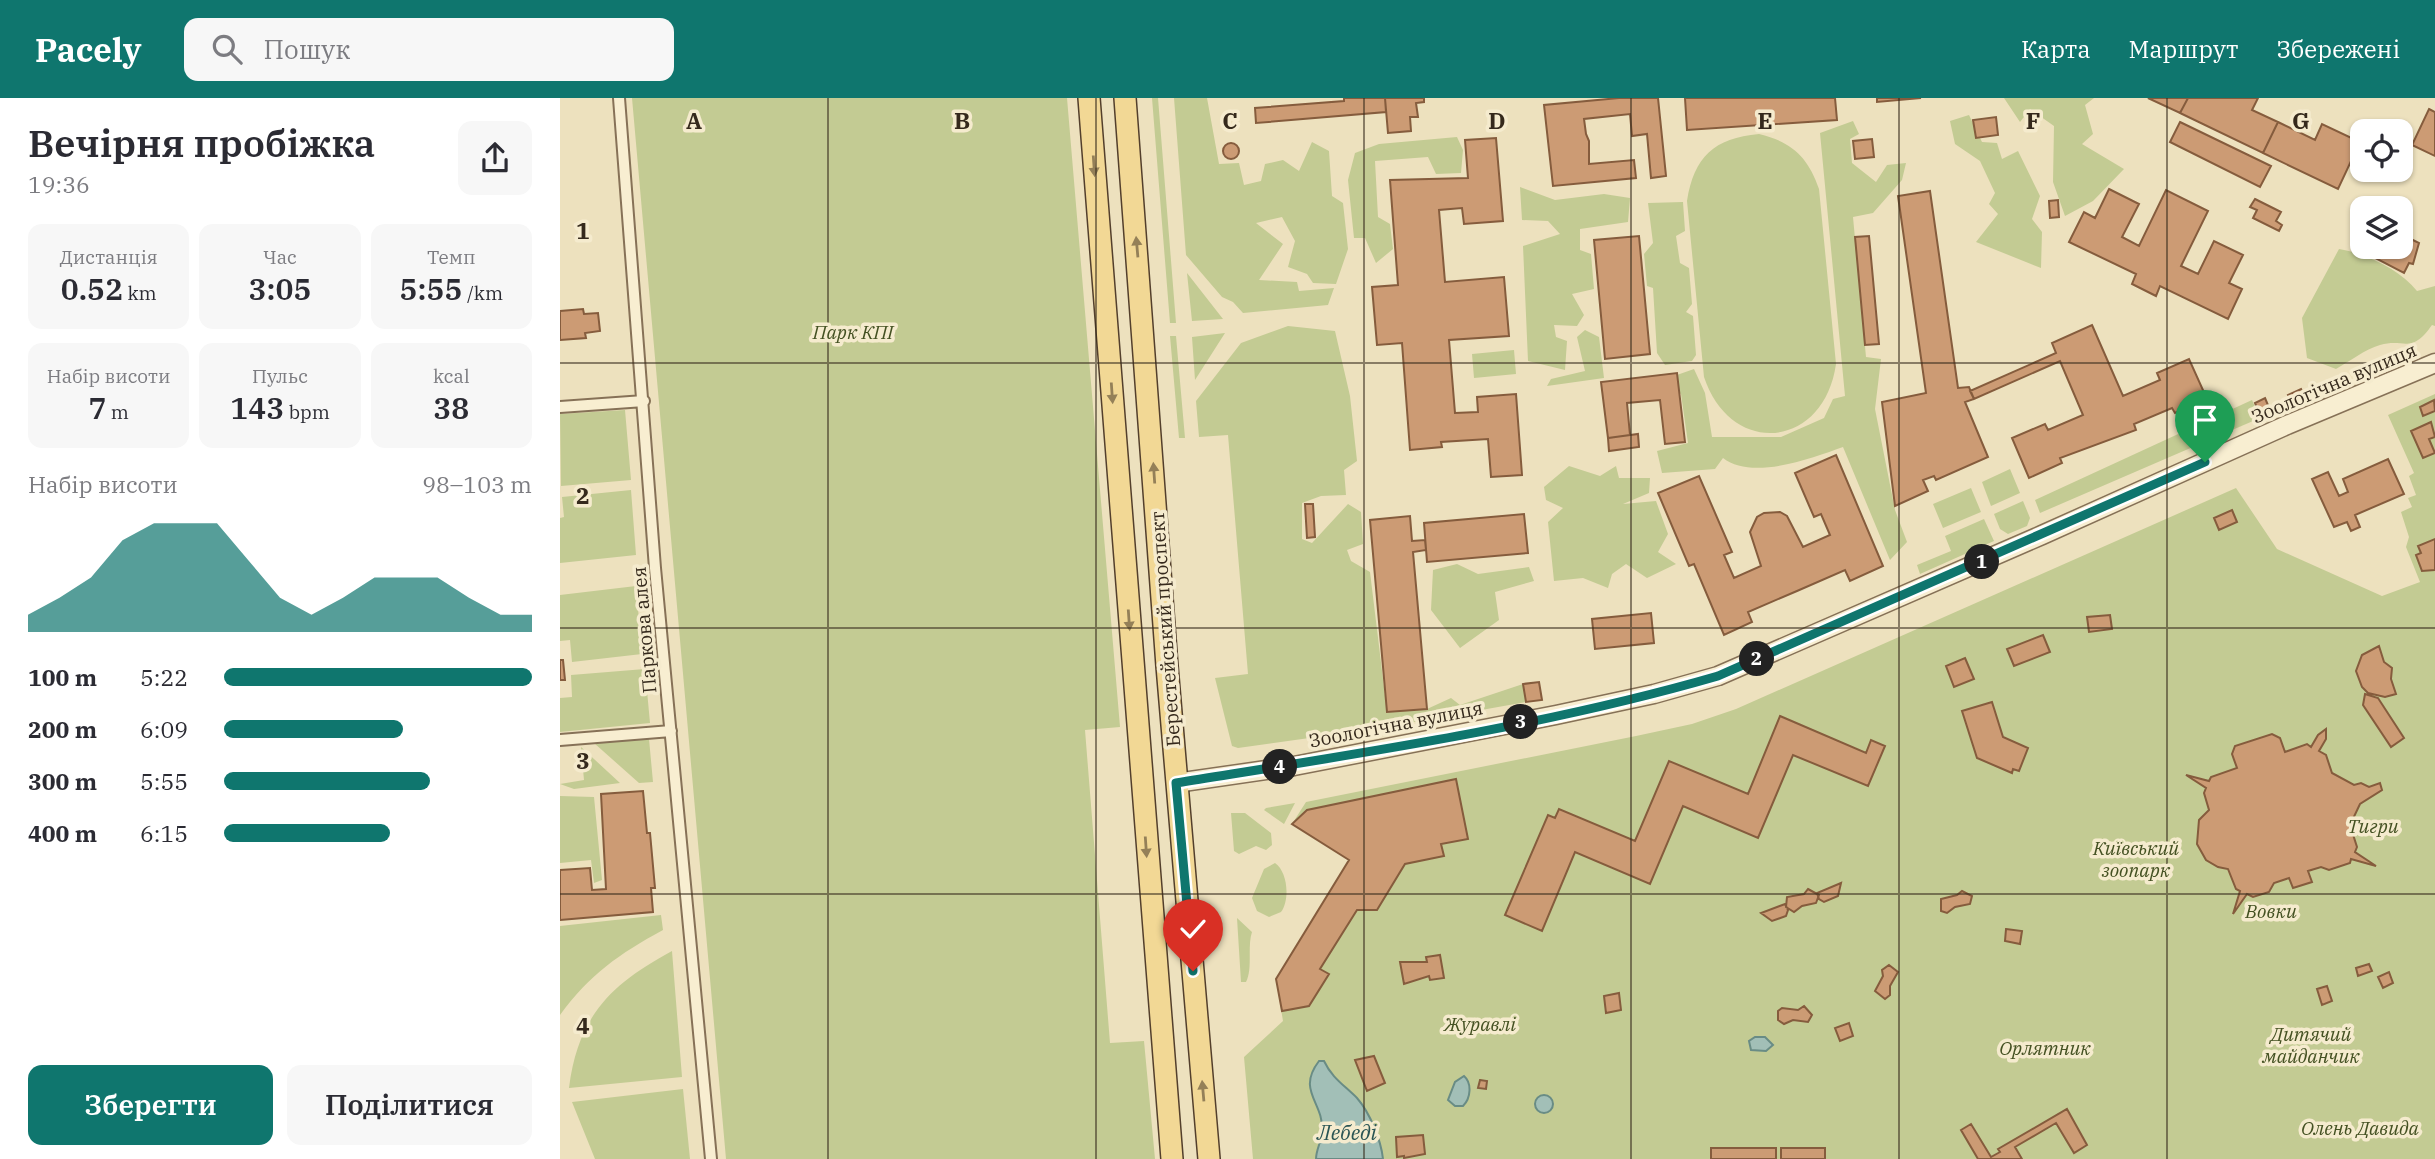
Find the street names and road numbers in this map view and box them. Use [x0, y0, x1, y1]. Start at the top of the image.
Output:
street label: Зоологічна вулиця [2248, 337, 2420, 429]
street label: Берестейський проспект [1145, 510, 1185, 748]
street label: Паркова алея [626, 566, 662, 694]
street label: Зоологічна вулиця [1307, 695, 1485, 753]

